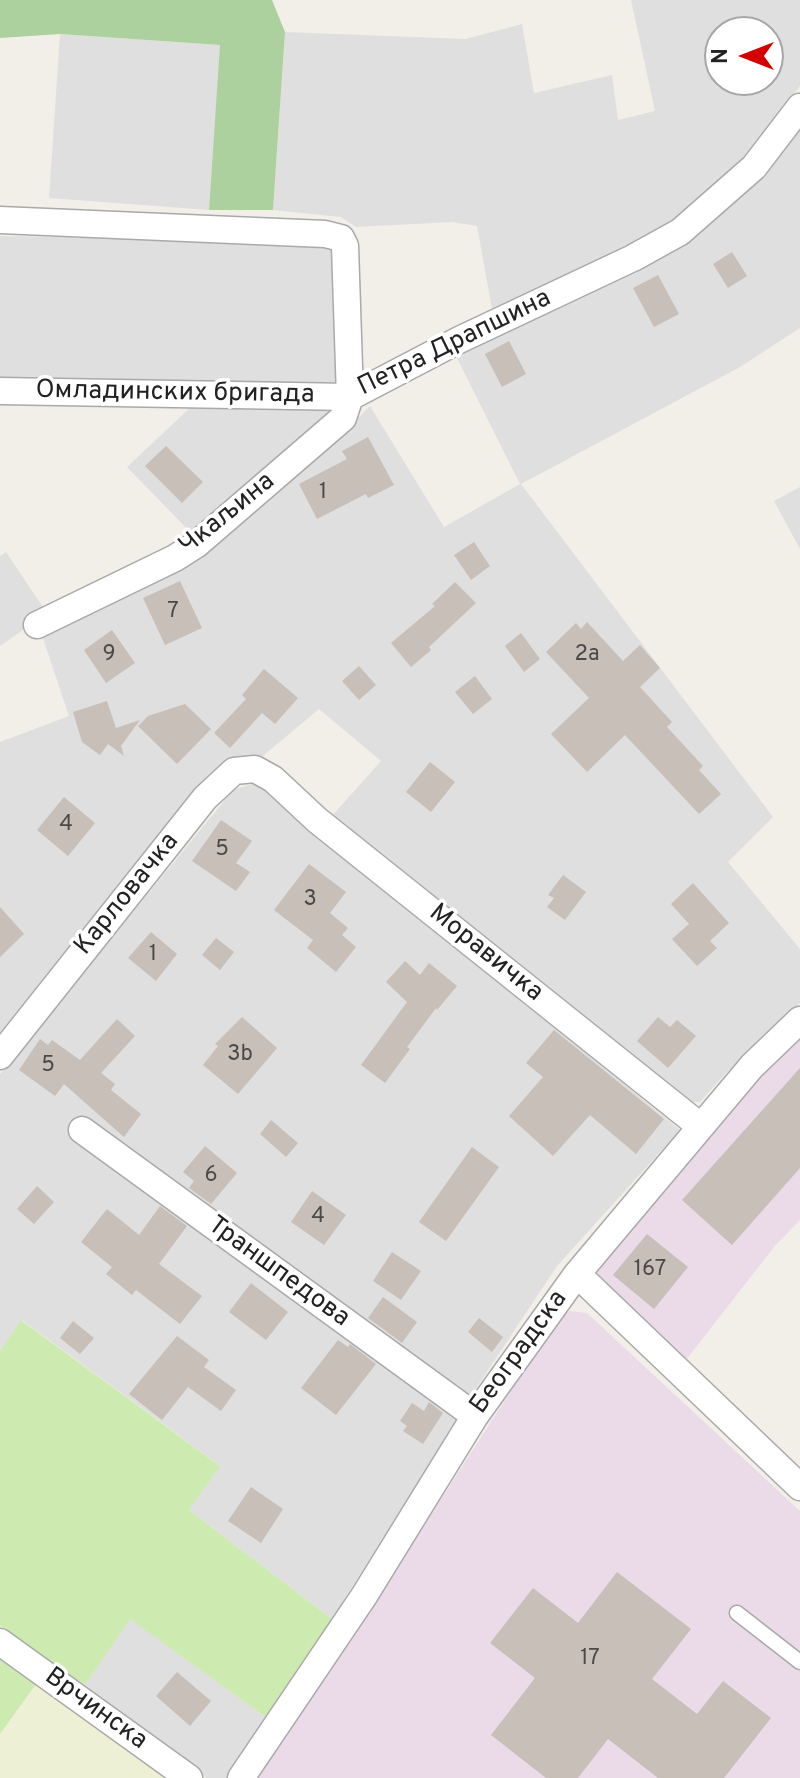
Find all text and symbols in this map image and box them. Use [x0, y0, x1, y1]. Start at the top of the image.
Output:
north arrow [704, 16, 784, 96]
text: N [708, 48, 735, 64]
street label: Петра Драпшина [353, 284, 557, 404]
street label: Омладинских бригада [35, 376, 315, 412]
street label: Чкаљина [174, 467, 282, 563]
house number: 1 [319, 481, 327, 507]
house number: 7 [167, 600, 179, 626]
house number: 9 [102, 643, 116, 669]
house number: 2a [574, 643, 600, 669]
house number: 4 [59, 813, 73, 839]
street label: Карловачка [69, 828, 187, 962]
house number: 5 [215, 838, 229, 864]
house number: 3 [303, 888, 317, 914]
street label: Моравичка [422, 899, 548, 1009]
house number: 1 [149, 943, 157, 969]
house number: 3b [227, 1043, 253, 1069]
house number: 5 [41, 1054, 55, 1080]
house number: 6 [204, 1164, 218, 1190]
house number: 4 [311, 1205, 325, 1231]
street label: Траншпедова [201, 1211, 355, 1335]
house number: 167 [634, 1258, 666, 1284]
street label: Београдска [465, 1285, 575, 1421]
house number: 17 [580, 1647, 600, 1673]
street label: Врчинска [38, 1662, 152, 1758]

